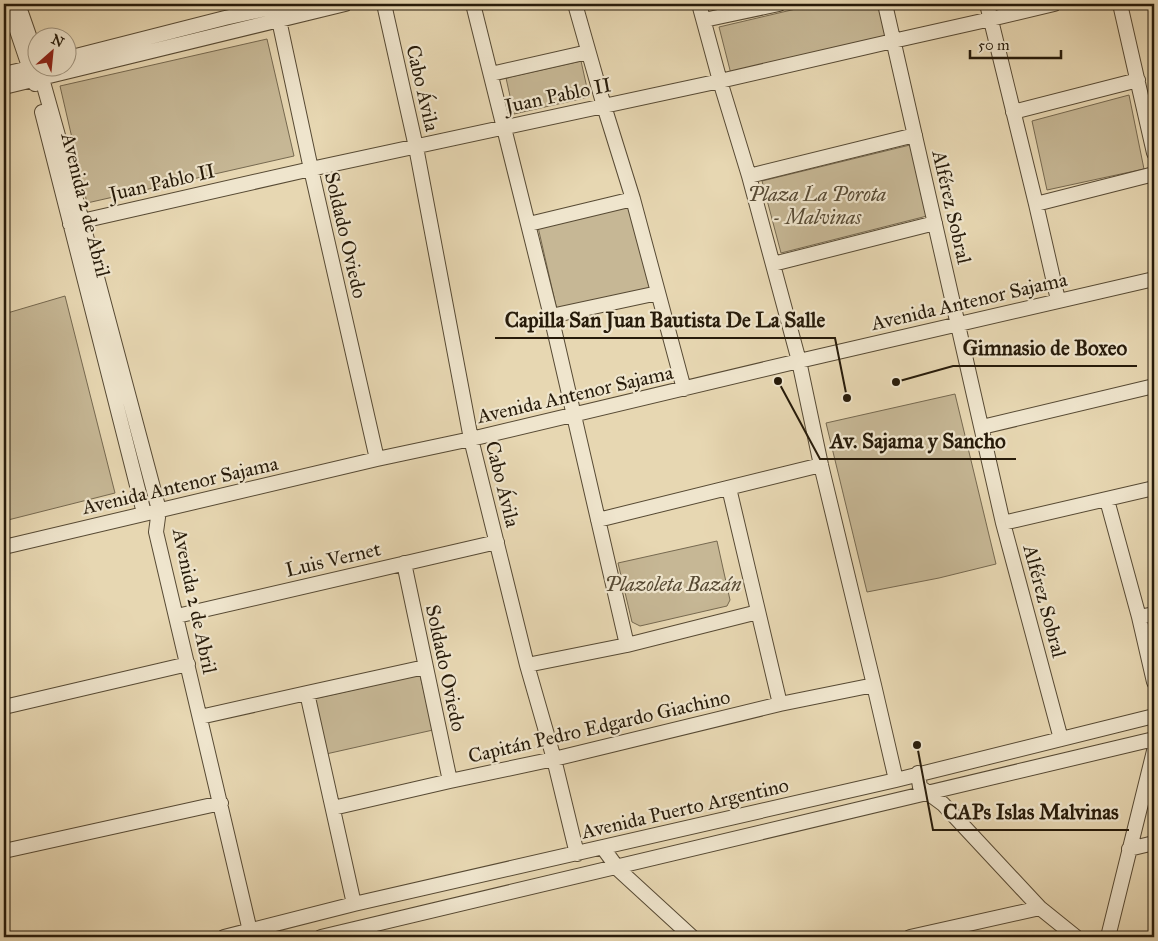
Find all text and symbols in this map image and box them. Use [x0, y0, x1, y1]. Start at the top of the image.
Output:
north arrow [28, 28, 78, 78]
scale bar [970, 28, 1062, 60]
text: N [49, 31, 67, 51]
text: 50 m [978, 36, 1010, 54]
street label: Cabo Ávila [401, 42, 446, 134]
street label: Juan Pablo II [501, 72, 614, 119]
street label: Avenida 2 de Abril [56, 129, 116, 280]
street label: Alférez Sobral [927, 147, 977, 267]
street label: Juan Pablo II [105, 158, 218, 207]
street label: Soldado Oviedo [320, 169, 372, 301]
park label: Plaza La Porota - Malvinas [748, 182, 886, 229]
street label: Avenida Antenor Sajama [868, 267, 1070, 335]
callout: Capilla San Juan Bautista De La Salle [495, 302, 835, 338]
text: Capilla San Juan Bautista De La Salle [505, 307, 825, 334]
callout: Gimnasio de Boxeo [953, 330, 1137, 366]
text: Gimnasio de Boxeo [963, 335, 1127, 361]
street label: Avenida Antenor Sajama [474, 360, 676, 428]
callout: Av. Sajama y Sancho [820, 423, 1016, 459]
text: Av. Sajama y Sancho [828, 428, 1006, 454]
street label: Cabo Ávila [481, 438, 526, 530]
street label: Avenida Antenor Sajama [79, 451, 281, 519]
street label: Avenida 2 de Abril [168, 525, 222, 676]
street label: Luis Vernet [283, 536, 383, 582]
street label: Alférez Sobral [1018, 541, 1072, 661]
park label: Plazoleta Bazán [605, 572, 742, 596]
street label: Soldado Oviedo [421, 602, 471, 734]
street label: Capitán Pedro Edgardo Giachino [466, 684, 733, 769]
street label: Avenida Puerto Argentino [578, 772, 791, 845]
callout: CAPs Islas Malvinas [933, 794, 1129, 830]
text: CAPs Islas Malvinas [943, 799, 1119, 825]

